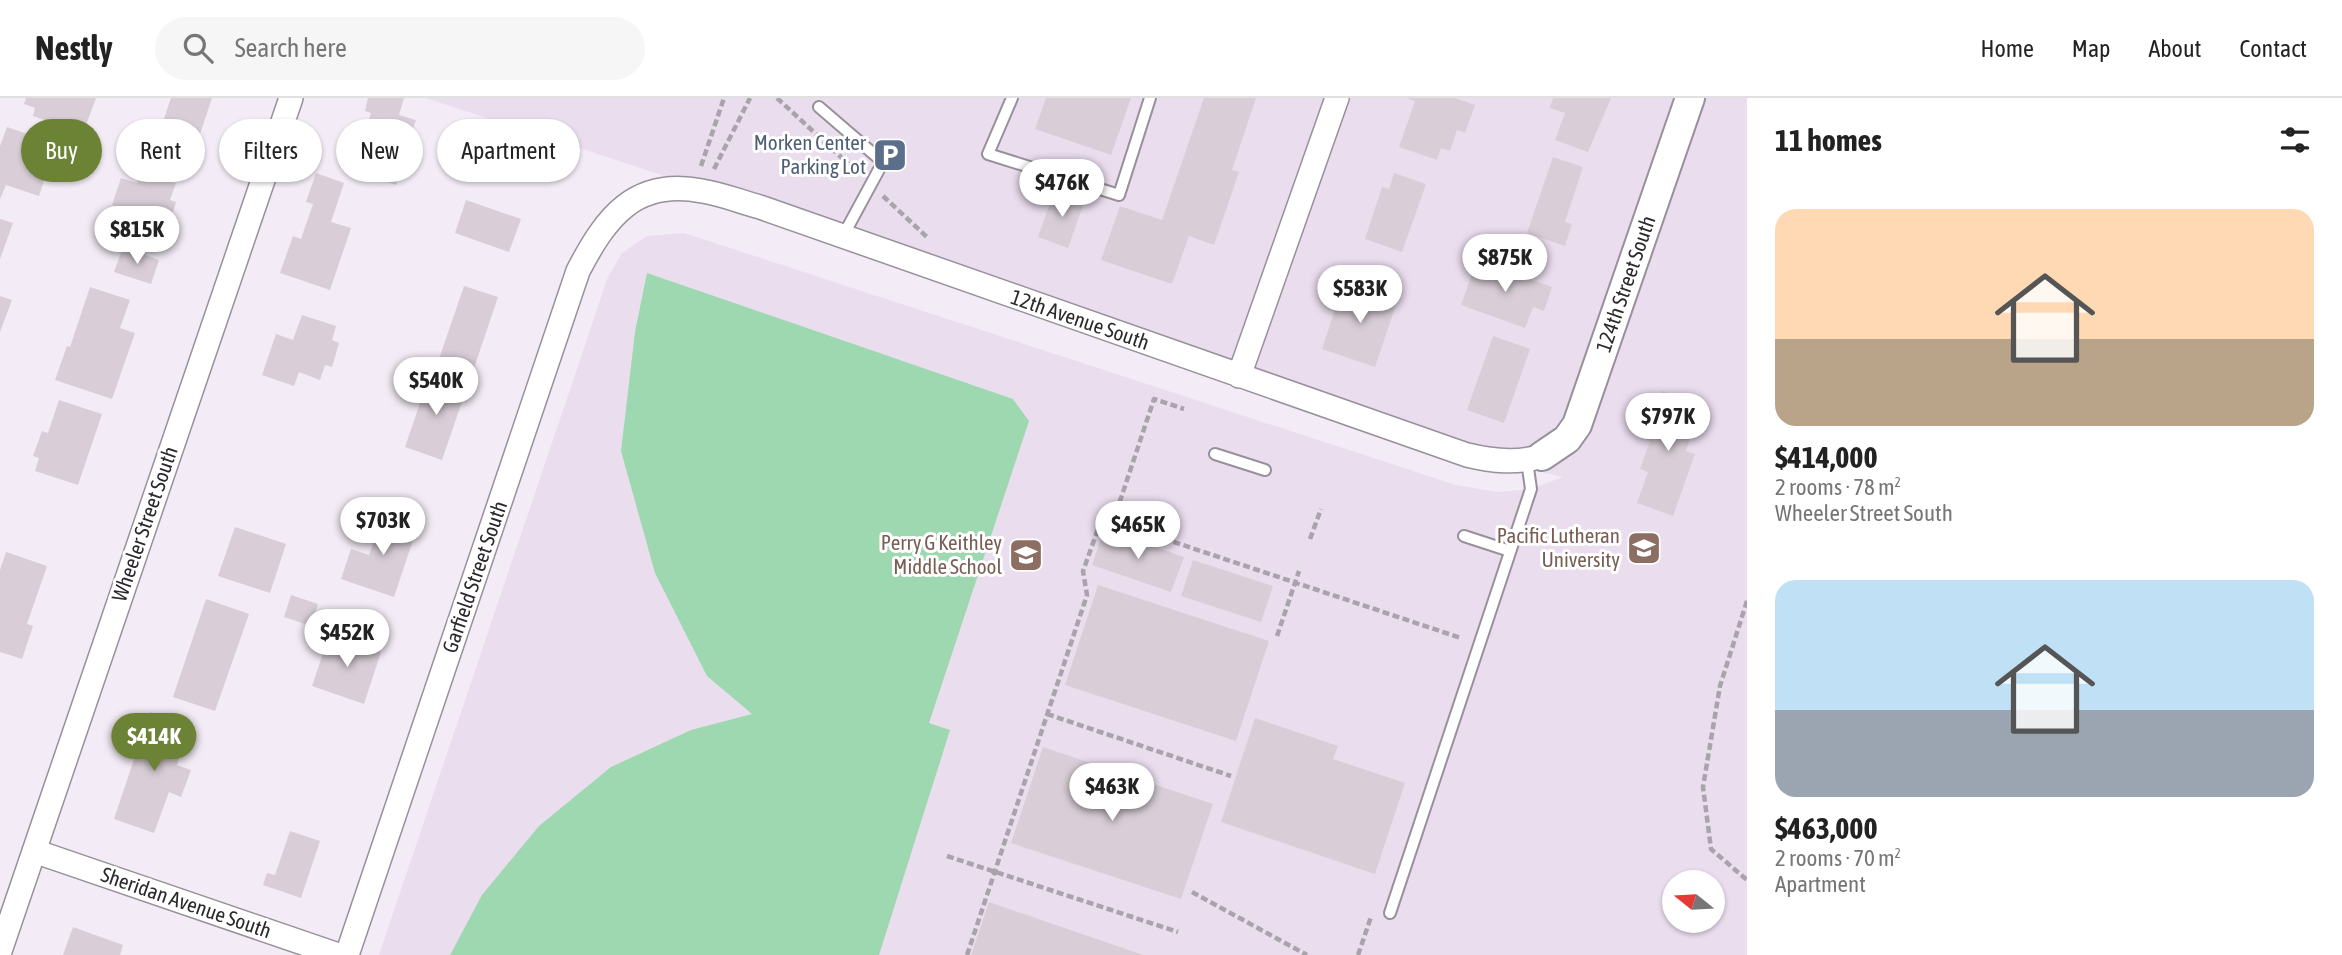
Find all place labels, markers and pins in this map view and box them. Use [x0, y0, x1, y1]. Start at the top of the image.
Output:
place label: Morken Center Parking Lot [754, 130, 867, 178]
parking icon: Morken Center Parking Lot [871, 136, 909, 174]
pin: $476K [1013, 159, 1111, 219]
pin: $815K [88, 206, 186, 266]
pin: $875K [1456, 234, 1554, 294]
pin: $583K [1311, 266, 1409, 325]
pin: $540K [387, 358, 485, 417]
pin: $797K [1619, 394, 1717, 453]
pin: $703K [334, 498, 432, 557]
pin: $465K [1089, 502, 1187, 561]
place label: Pacific Lutheran University [1497, 523, 1620, 571]
school or university icon: Pacific Lutheran University [1625, 529, 1663, 567]
place label: Perry G Keithley Middle School [881, 530, 1002, 578]
school or university icon: Perry G Keithley Middle School [1007, 536, 1045, 574]
pin: $452K [298, 610, 396, 669]
pin: $414K [105, 714, 203, 773]
pin: $463K [1063, 764, 1161, 823]

